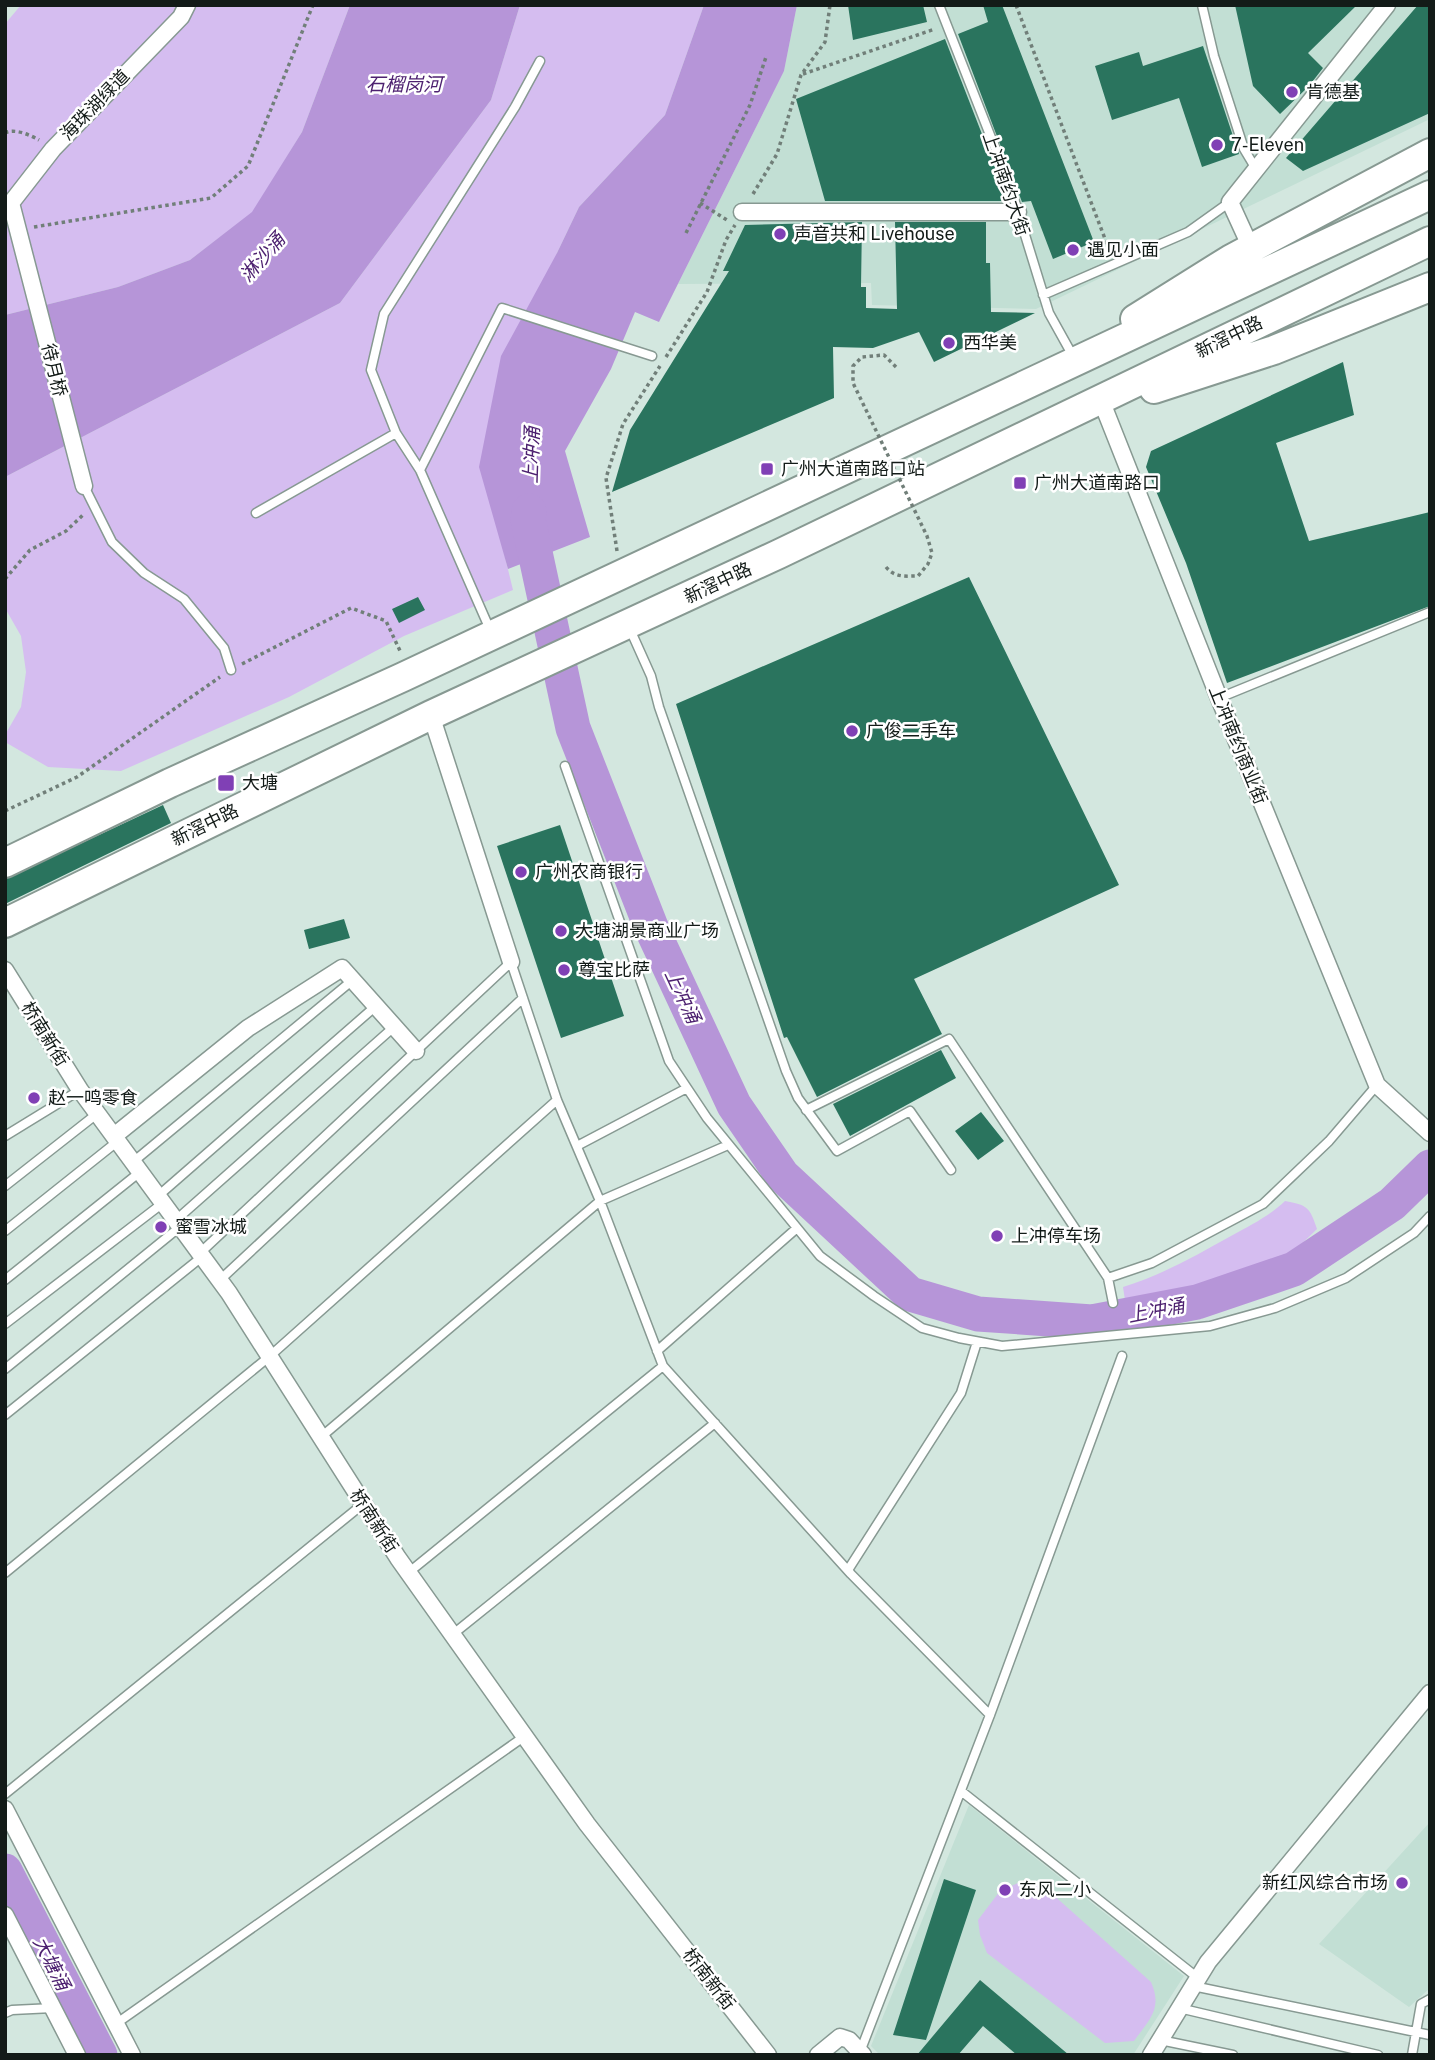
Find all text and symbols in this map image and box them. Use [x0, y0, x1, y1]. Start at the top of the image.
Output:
street label: 海珠湖绿道 [56, 65, 133, 144]
water label: 石榴岗河 [366, 73, 446, 95]
place label: 肯德基 [1306, 81, 1360, 102]
marker: 肯德基 [1284, 84, 1300, 100]
street label: 上冲南约大街 [979, 129, 1034, 238]
place label: 7-Eleven [1231, 134, 1304, 155]
marker: 7-Eleven [1209, 137, 1225, 153]
place label: 声音共和 Livehouse [794, 223, 955, 244]
marker: 声音共和 Livehouse [772, 226, 788, 242]
water label: 淋沙涌 [235, 227, 290, 286]
place label: 遇见小面 [1087, 239, 1159, 260]
marker: 遇见小面 [1065, 242, 1081, 258]
street label: 新滘中路 [1192, 311, 1266, 362]
place label: 西华美 [963, 332, 1017, 353]
marker: 西华美 [941, 335, 957, 351]
street label: 待月桥 [38, 341, 71, 399]
water label: 上冲涌 [519, 424, 543, 484]
place label: 广州大道南路口站 [781, 458, 925, 479]
marker: 广州大道南路口站 [759, 461, 775, 477]
place label: 广州大道南路口 [1034, 472, 1160, 493]
marker: 广州大道南路口 [1012, 475, 1028, 491]
street label: 新滘中路 [681, 558, 755, 607]
street label: 上冲南约商业街 [1205, 682, 1272, 807]
place label: 广俊二手车 [866, 720, 956, 741]
marker: 广俊二手车 [844, 723, 860, 739]
place label: 大塘 [242, 772, 278, 793]
marker: 大塘 [216, 773, 236, 793]
street label: 新滘中路 [168, 799, 242, 850]
place label: 广州农商银行 [535, 861, 643, 882]
marker: 广州农商银行 [513, 864, 529, 880]
place label: 大塘湖景商业广场 [575, 920, 719, 941]
marker: 大塘湖景商业广场 [553, 923, 569, 939]
place label: 尊宝比萨 [578, 959, 650, 980]
marker: 尊宝比萨 [556, 962, 572, 978]
water label: 上冲涌 [661, 966, 706, 1028]
street label: 桥南新街 [17, 998, 73, 1070]
place label: 赵一鸣零食 [48, 1087, 138, 1108]
marker: 赵一鸣零食 [26, 1090, 42, 1106]
place label: 蜜雪冰城 [175, 1216, 247, 1237]
marker: 蜜雪冰城 [153, 1219, 169, 1235]
place label: 上冲停车场 [1011, 1225, 1101, 1246]
marker: 上冲停车场 [989, 1228, 1005, 1244]
water label: 上冲涌 [1126, 1293, 1188, 1326]
street label: 桥南新街 [346, 1485, 403, 1557]
place label: 新红风综合市场 [1262, 1872, 1388, 1893]
marker: 新红风综合市场 [1394, 1875, 1410, 1891]
place label: 东风二小 [1019, 1879, 1091, 1900]
marker: 东风二小 [997, 1882, 1013, 1898]
water label: 大塘涌 [29, 1933, 76, 1995]
street label: 桥南新街 [679, 1944, 740, 2014]

